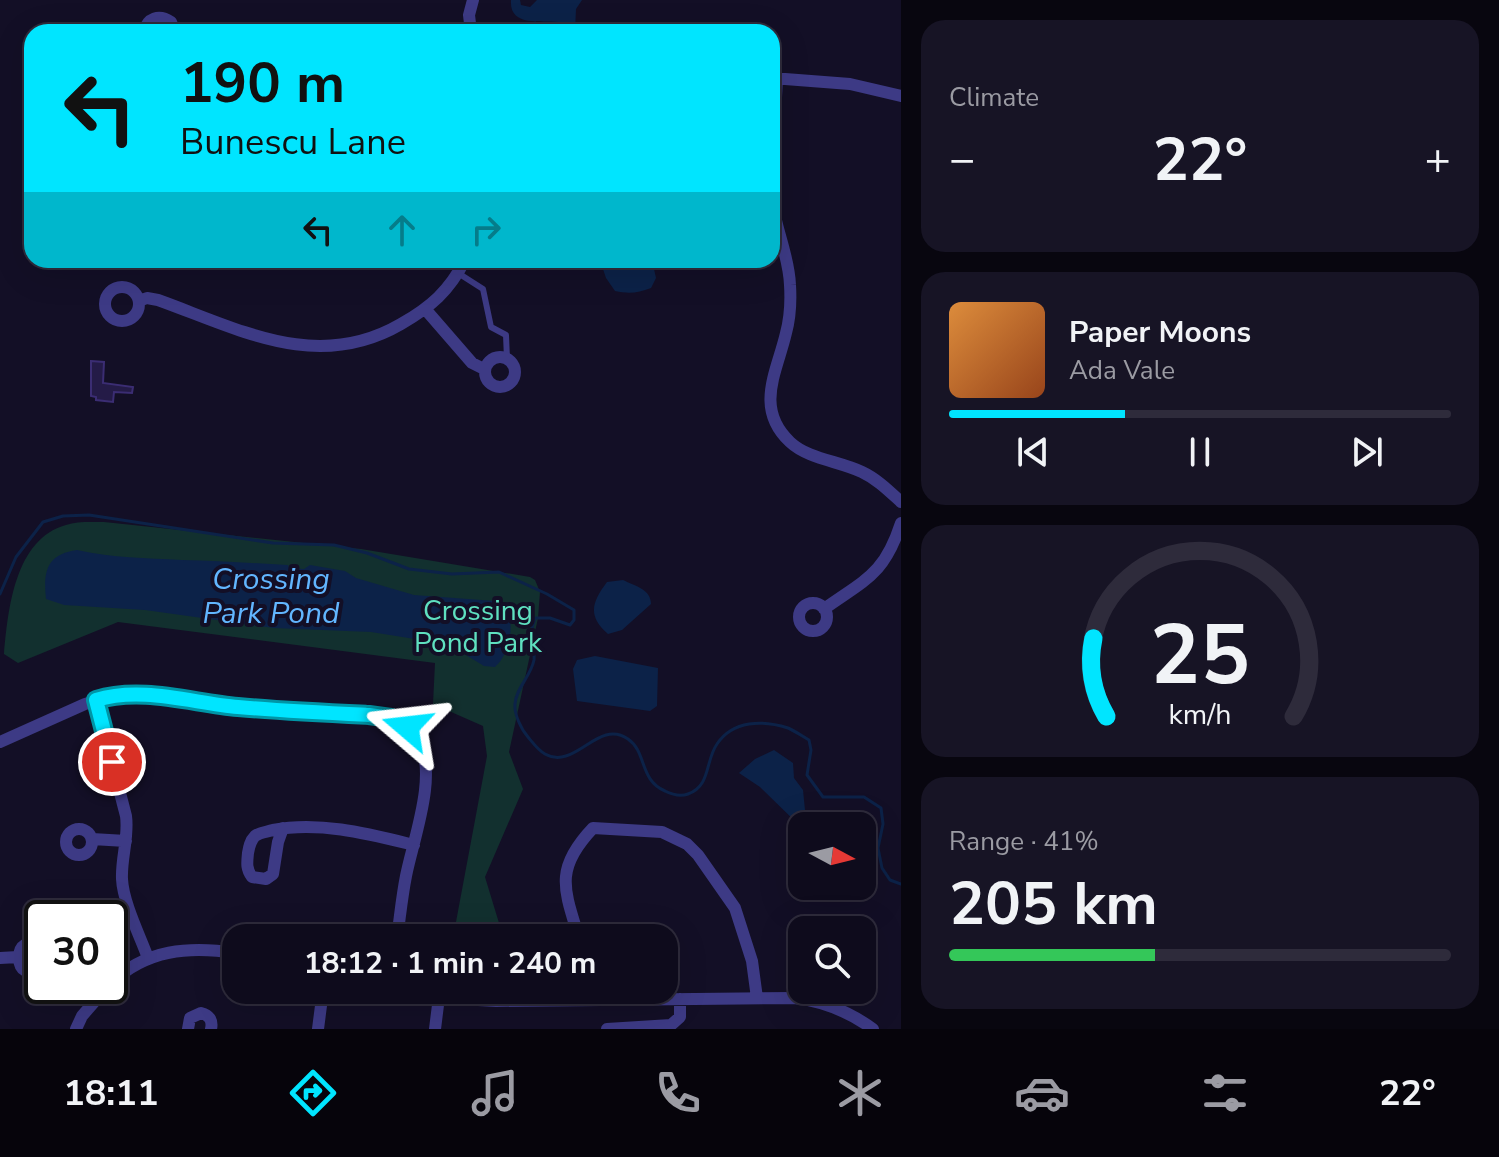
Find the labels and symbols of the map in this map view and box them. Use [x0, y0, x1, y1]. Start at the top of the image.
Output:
water label: Crossing Park Pond [202, 559, 340, 634]
park label: Crossing Pond Park [414, 592, 543, 662]
position arrow [365, 685, 449, 769]
pin [78, 728, 146, 796]
north arrow [788, 812, 876, 900]
speed limit sign: 30 [24, 900, 128, 1004]

